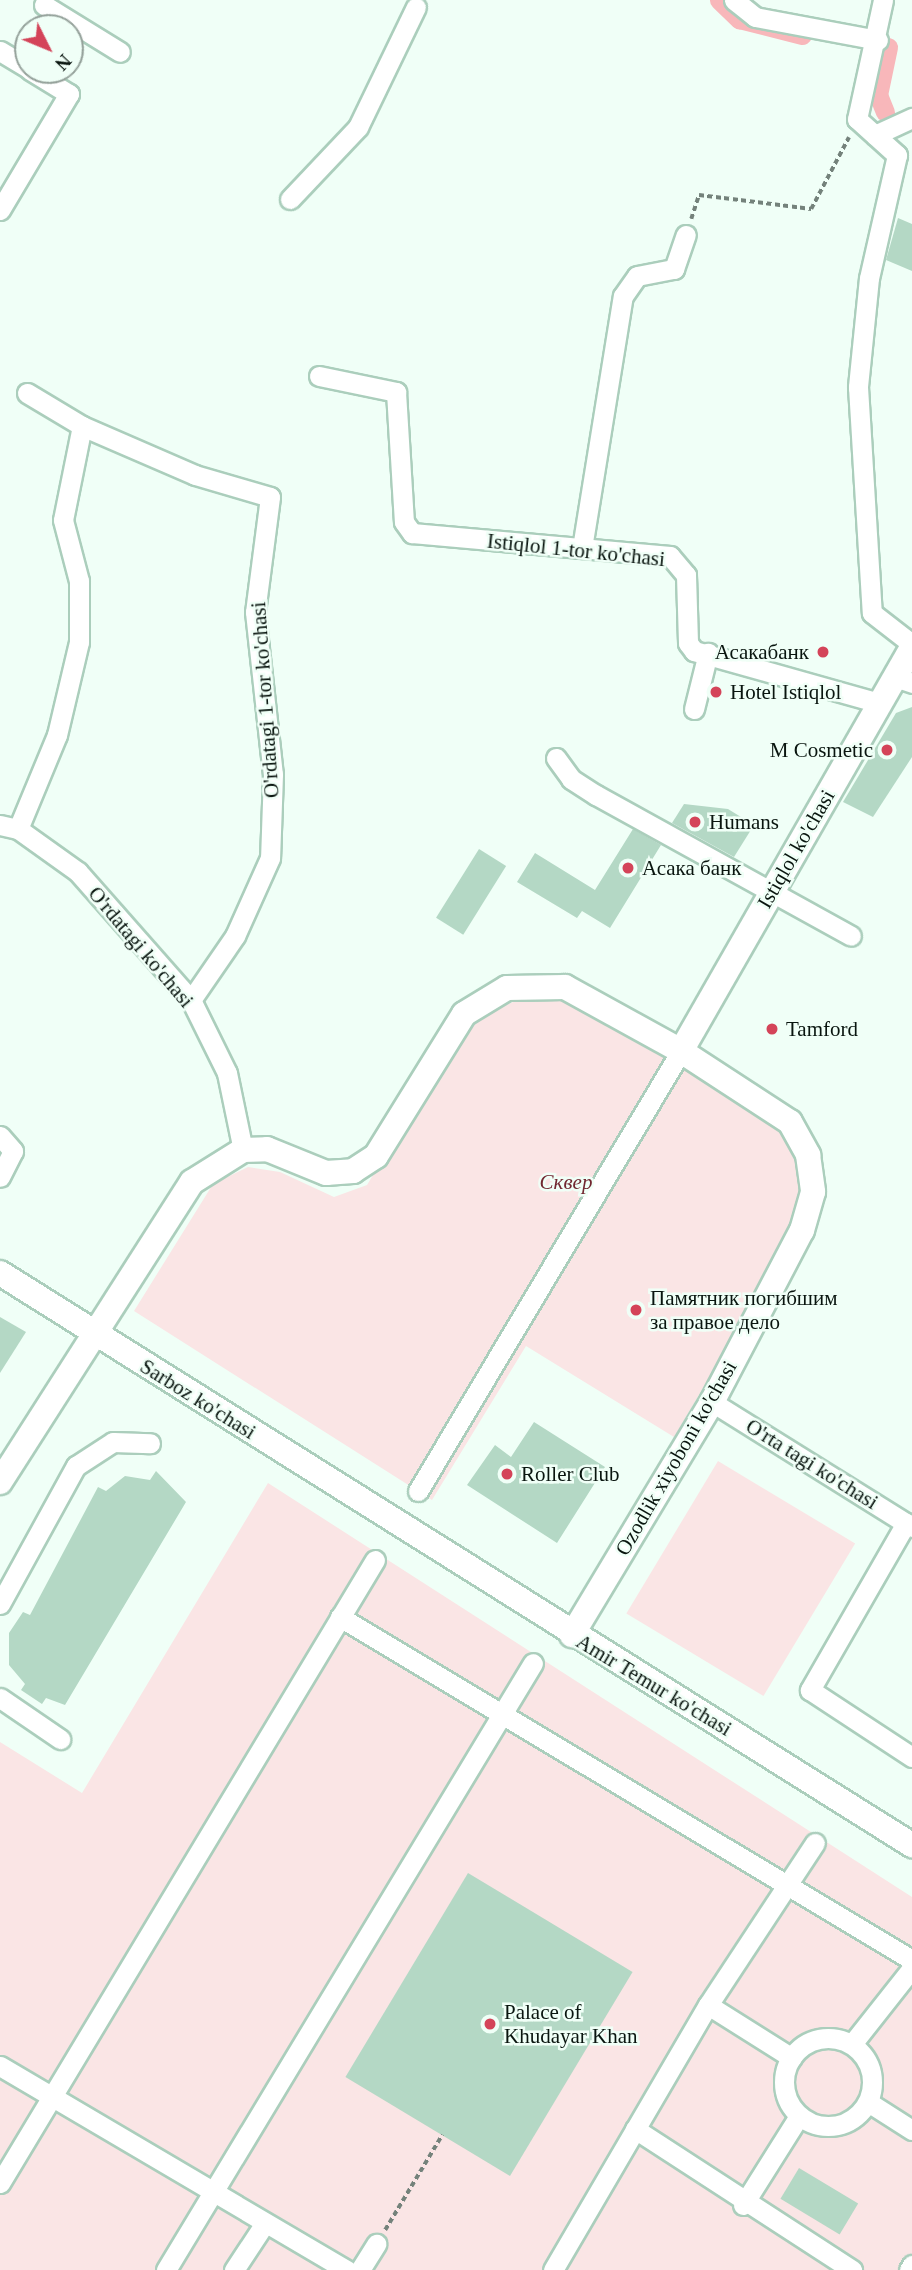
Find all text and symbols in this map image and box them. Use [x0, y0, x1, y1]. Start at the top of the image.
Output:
north arrow [14, 14, 84, 84]
text: N [51, 50, 76, 74]
street label: Istiqlol 1-tor ko'chasi [486, 528, 666, 572]
street label: O'rdatagi 1-tor ko'chasi [246, 601, 284, 799]
place label: Асакабанк [715, 639, 809, 665]
marker: Асакабанк [815, 644, 831, 660]
place label: Hotel Istiqlol [730, 679, 841, 705]
marker: Hotel Istiqlol [708, 684, 724, 700]
place label: M Cosmetic [770, 737, 873, 763]
marker: M Cosmetic [879, 742, 895, 758]
street label: Istiqlol ko'chasi [752, 785, 840, 913]
place label: Humans [709, 809, 779, 835]
marker: Humans [687, 814, 703, 830]
place label: Асака банк [642, 855, 741, 881]
marker: Асака банк [620, 860, 636, 876]
street label: O'rdatagi ko'chasi [83, 881, 199, 1013]
place label: Tamford [786, 1016, 858, 1042]
marker: Tamford [764, 1021, 780, 1037]
park label: Сквер [540, 1169, 592, 1195]
place label: Памятник погибшим за правое дело [650, 1285, 838, 1335]
marker: Памятник погибшим за правое дело [628, 1302, 644, 1318]
street label: Sarboz ko'chasi [136, 1353, 260, 1445]
street label: Ozodlik xiyoboni ko'chasi [610, 1356, 742, 1560]
street label: O'rta tagi ko'chasi [741, 1413, 883, 1515]
place label: Roller Club [521, 1461, 620, 1487]
marker: Roller Club [499, 1466, 515, 1482]
street label: Amir Temur ko'chasi [572, 1629, 736, 1741]
place label: Palace of Khudayar Khan [504, 1999, 638, 2049]
marker: Palace of Khudayar Khan [482, 2016, 498, 2032]

